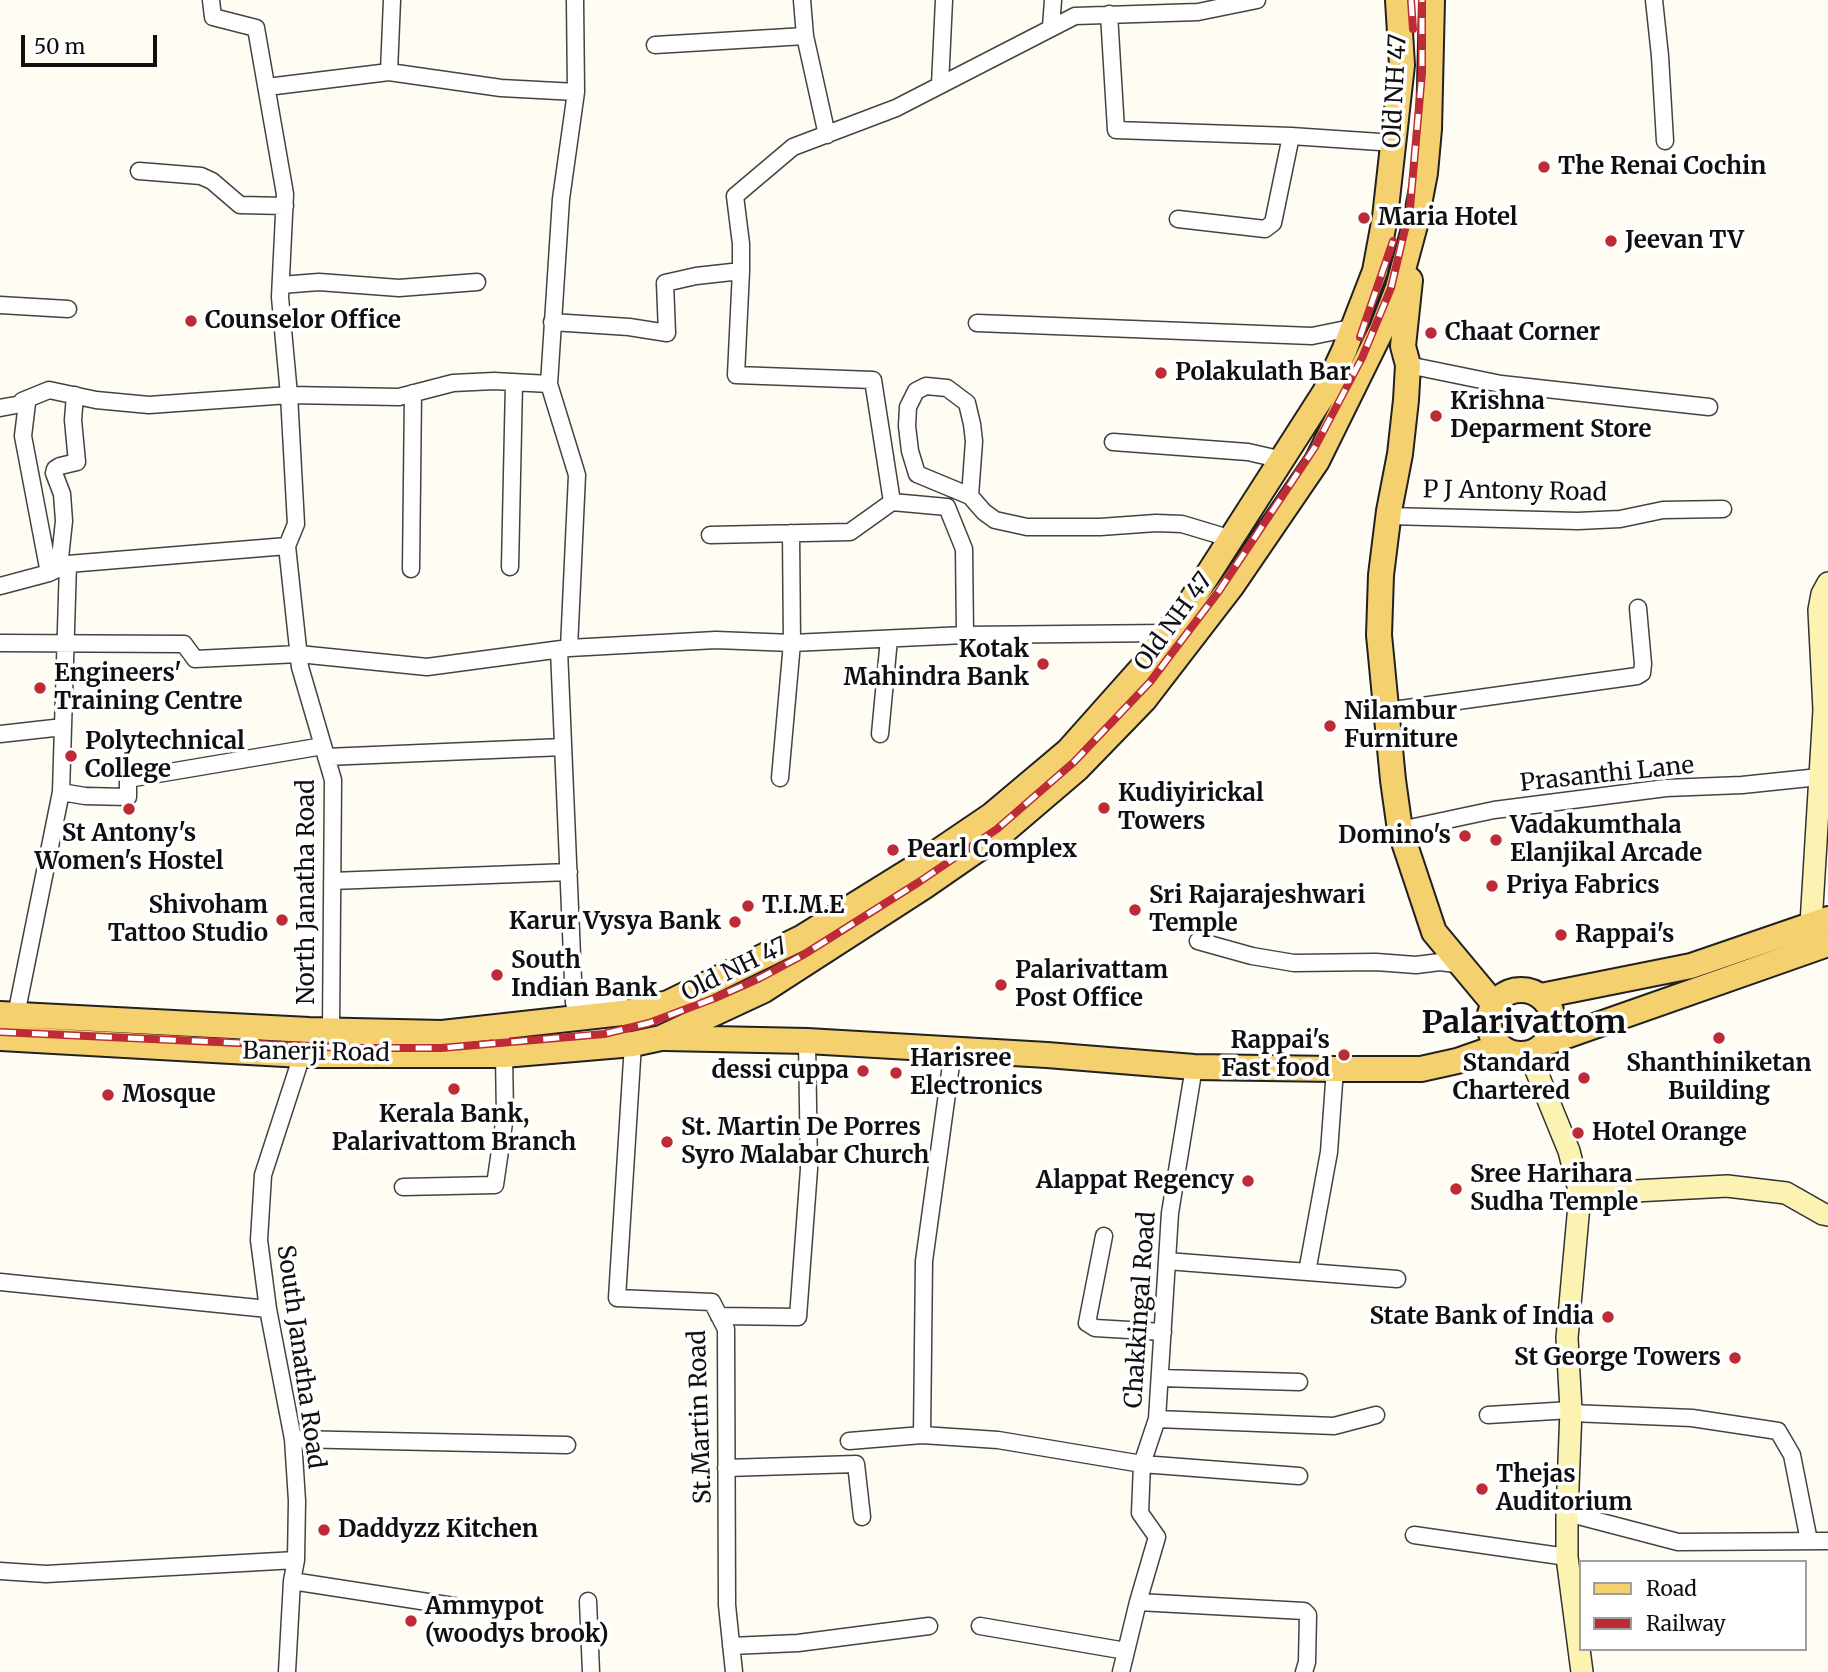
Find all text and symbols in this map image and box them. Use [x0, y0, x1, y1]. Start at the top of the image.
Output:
scale bar [24, 21, 161, 65]
text: 50 m [34, 33, 85, 60]
street label: Old NH 47 [1379, 33, 1413, 149]
place label: The Renai Cochin [1558, 153, 1766, 181]
marker: The Renai Cochin [1536, 159, 1552, 175]
place label: Maria Hotel [1378, 204, 1518, 232]
marker: Maria Hotel [1356, 210, 1372, 226]
place label: Jeevan TV [1625, 227, 1744, 255]
marker: Jeevan TV [1603, 233, 1619, 249]
place label: Counselor Office [205, 307, 401, 335]
marker: Counselor Office [183, 313, 199, 329]
place label: Chaat Corner [1445, 319, 1600, 347]
marker: Chaat Corner [1423, 325, 1439, 341]
place label: Polakulath Bar [1175, 359, 1351, 387]
marker: Polakulath Bar [1153, 365, 1169, 381]
place label: Krishna Deparment Store [1450, 388, 1651, 444]
marker: Krishna Deparment Store [1428, 408, 1444, 424]
street label: P J Antony Road [1423, 476, 1607, 508]
street label: Old NH 47 [1129, 567, 1219, 677]
place label: Kotak Mahindra Bank [844, 636, 1029, 692]
marker: Kotak Mahindra Bank [1035, 656, 1051, 672]
place label: Engineers' Training Centre [54, 660, 243, 716]
marker: Engineers' Training Centre [32, 680, 48, 696]
place label: Nilambur Furniture [1344, 698, 1458, 754]
marker: Nilambur Furniture [1322, 718, 1338, 734]
place label: Polytechnical College [85, 728, 245, 784]
marker: Polytechnical College [63, 748, 79, 764]
street label: Prasanthi Lane [1519, 752, 1695, 798]
street label: North Janatha Road [293, 779, 321, 1005]
place label: Kudiyirickal Towers [1118, 780, 1264, 836]
marker: Kudiyirickal Towers [1096, 800, 1112, 816]
marker: St Antony's Women's Hostel [121, 801, 137, 817]
place label: Vadakumthala Elanjikal Arcade [1510, 812, 1702, 868]
place label: St Antony's Women's Hostel [34, 820, 224, 876]
place label: Domino's [1338, 822, 1451, 850]
marker: Domino's [1457, 828, 1473, 844]
marker: Vadakumthala Elanjikal Arcade [1488, 832, 1504, 848]
place label: Pearl Complex [907, 836, 1077, 864]
marker: Pearl Complex [885, 842, 901, 858]
place label: Priya Fabrics [1506, 872, 1660, 900]
marker: Priya Fabrics [1484, 878, 1500, 894]
place label: Sri Rajarajeshwari Temple [1149, 882, 1365, 938]
place label: Shivoham Tattoo Studio [108, 892, 268, 948]
place label: T.I.M.E [762, 892, 845, 920]
marker: T.I.M.E [740, 898, 756, 914]
marker: Sri Rajarajeshwari Temple [1127, 902, 1143, 918]
place label: Karur Vysya Bank [509, 908, 721, 936]
marker: Shivoham Tattoo Studio [274, 912, 290, 928]
marker: Karur Vysya Bank [727, 914, 743, 930]
place label: Rappai's [1575, 921, 1675, 949]
marker: Rappai's [1553, 927, 1569, 943]
street label: Old NH 47 [677, 932, 793, 1008]
place label: South Indian Bank [511, 947, 657, 1003]
place label: Palarivattam Post Office [1015, 957, 1168, 1013]
marker: South Indian Bank [489, 967, 505, 983]
marker: Palarivattam Post Office [993, 977, 1009, 993]
district label: Palarivattom [1422, 1005, 1626, 1043]
place label: Rappai's Fast food [1221, 1027, 1330, 1083]
marker: Shanthiniketan Building [1711, 1030, 1727, 1046]
street label: Banerji Road [242, 1037, 390, 1069]
place label: Harisree Electronics [910, 1045, 1043, 1101]
marker: Rappai's Fast food [1336, 1047, 1352, 1063]
place label: Standard Chartered [1453, 1050, 1570, 1106]
place label: Shanthiniketan Building [1626, 1050, 1812, 1106]
place label: dessi cuppa [712, 1057, 849, 1085]
marker: dessi cuppa [855, 1063, 871, 1079]
marker: Harisree Electronics [888, 1065, 904, 1081]
marker: Standard Chartered [1576, 1070, 1592, 1086]
place label: Mosque [122, 1081, 216, 1109]
marker: Kerala Bank, Palarivattom Branch [446, 1081, 462, 1097]
marker: Mosque [100, 1087, 116, 1103]
place label: Kerala Bank, Palarivattom Branch [332, 1101, 576, 1157]
place label: St. Martin De Porres Syro Malabar Church [681, 1114, 929, 1170]
place label: Hotel Orange [1592, 1119, 1747, 1147]
marker: Hotel Orange [1570, 1125, 1586, 1141]
marker: St. Martin De Porres Syro Malabar Church [659, 1134, 675, 1150]
place label: Sree Harihara Sudha Temple [1470, 1161, 1638, 1217]
place label: Alappat Regency [1036, 1167, 1234, 1195]
marker: Alappat Regency [1240, 1173, 1256, 1189]
marker: Sree Harihara Sudha Temple [1448, 1181, 1464, 1197]
street label: Chakkingal Road [1120, 1211, 1162, 1409]
street label: South Janatha Road [270, 1243, 330, 1471]
place label: State Bank of India [1369, 1303, 1594, 1331]
marker: State Bank of India [1600, 1309, 1616, 1325]
street label: St.Martin Road [684, 1330, 718, 1504]
place label: St George Towers [1514, 1344, 1721, 1372]
marker: St George Towers [1727, 1350, 1743, 1366]
place label: Thejas Auditorium [1496, 1461, 1632, 1517]
marker: Thejas Auditorium [1474, 1481, 1490, 1497]
place label: Daddyzz Kitchen [338, 1516, 538, 1544]
marker: Daddyzz Kitchen [316, 1522, 332, 1538]
legend [1580, 1560, 1807, 1651]
text: Road [1646, 1575, 1697, 1602]
place label: Ammypot (woodys brook) [425, 1593, 609, 1649]
text: Railway [1646, 1610, 1726, 1637]
marker: Ammypot (woodys brook) [403, 1613, 419, 1629]

